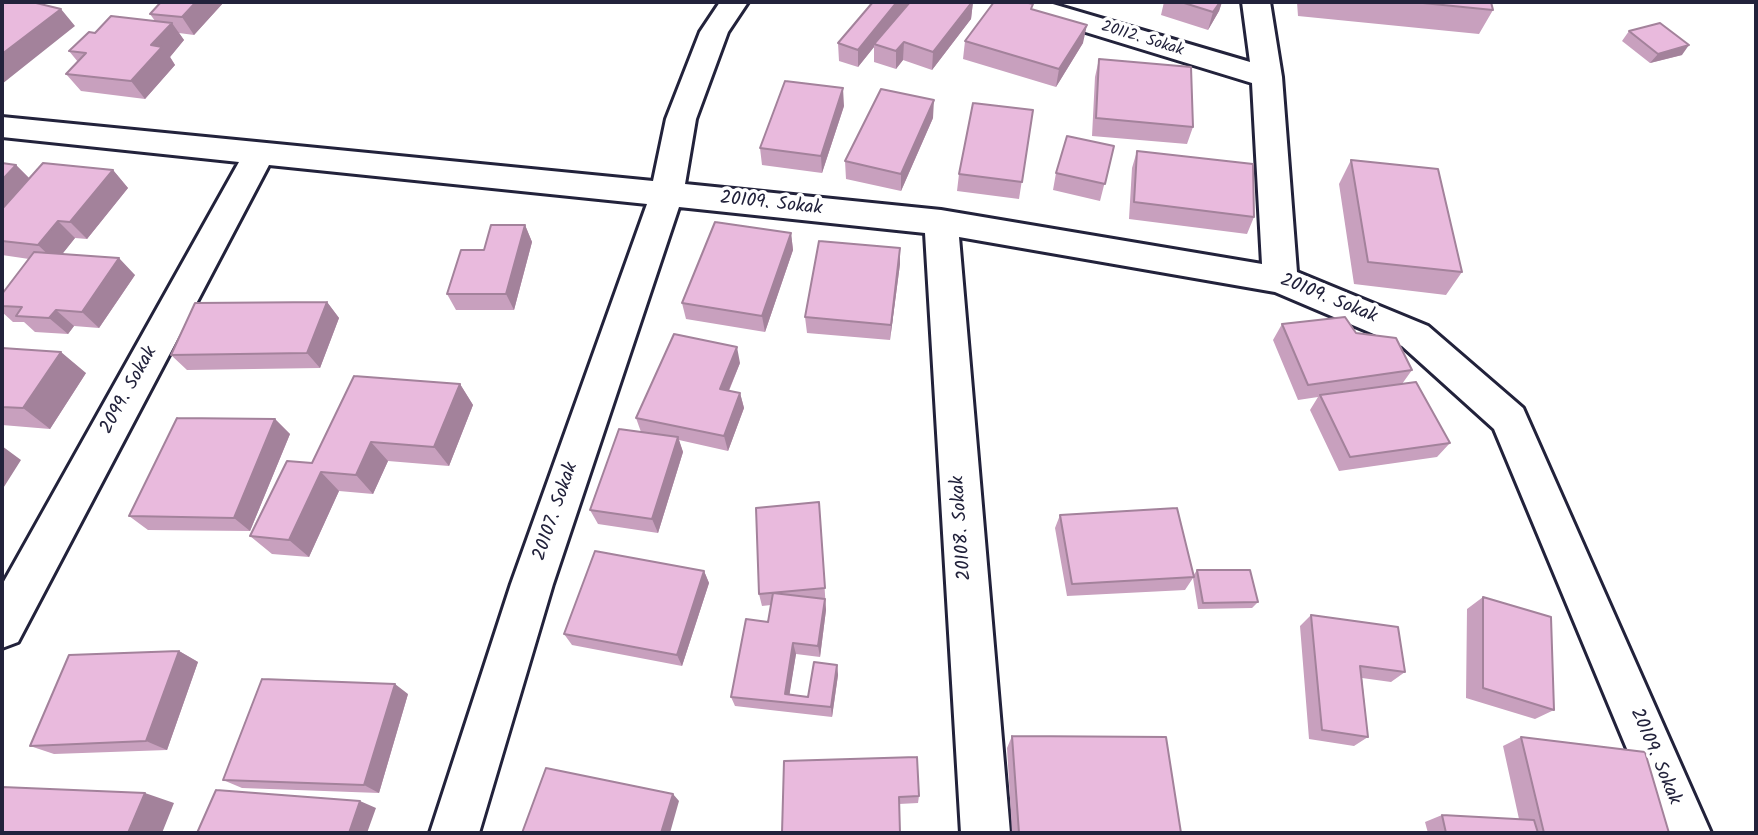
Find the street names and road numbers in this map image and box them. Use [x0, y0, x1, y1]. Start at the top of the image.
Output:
street label: 20112. Sokak [1099, 18, 1185, 62]
street label: 20109. Sokak [719, 188, 823, 222]
street label: 20109. Sokak [1276, 270, 1380, 330]
street label: 2099. Sokak [97, 343, 163, 439]
street label: 20107. Sokak [530, 460, 584, 564]
street label: 20108. Sokak [948, 475, 978, 581]
street label: 20109. Sokak [1623, 705, 1685, 809]

